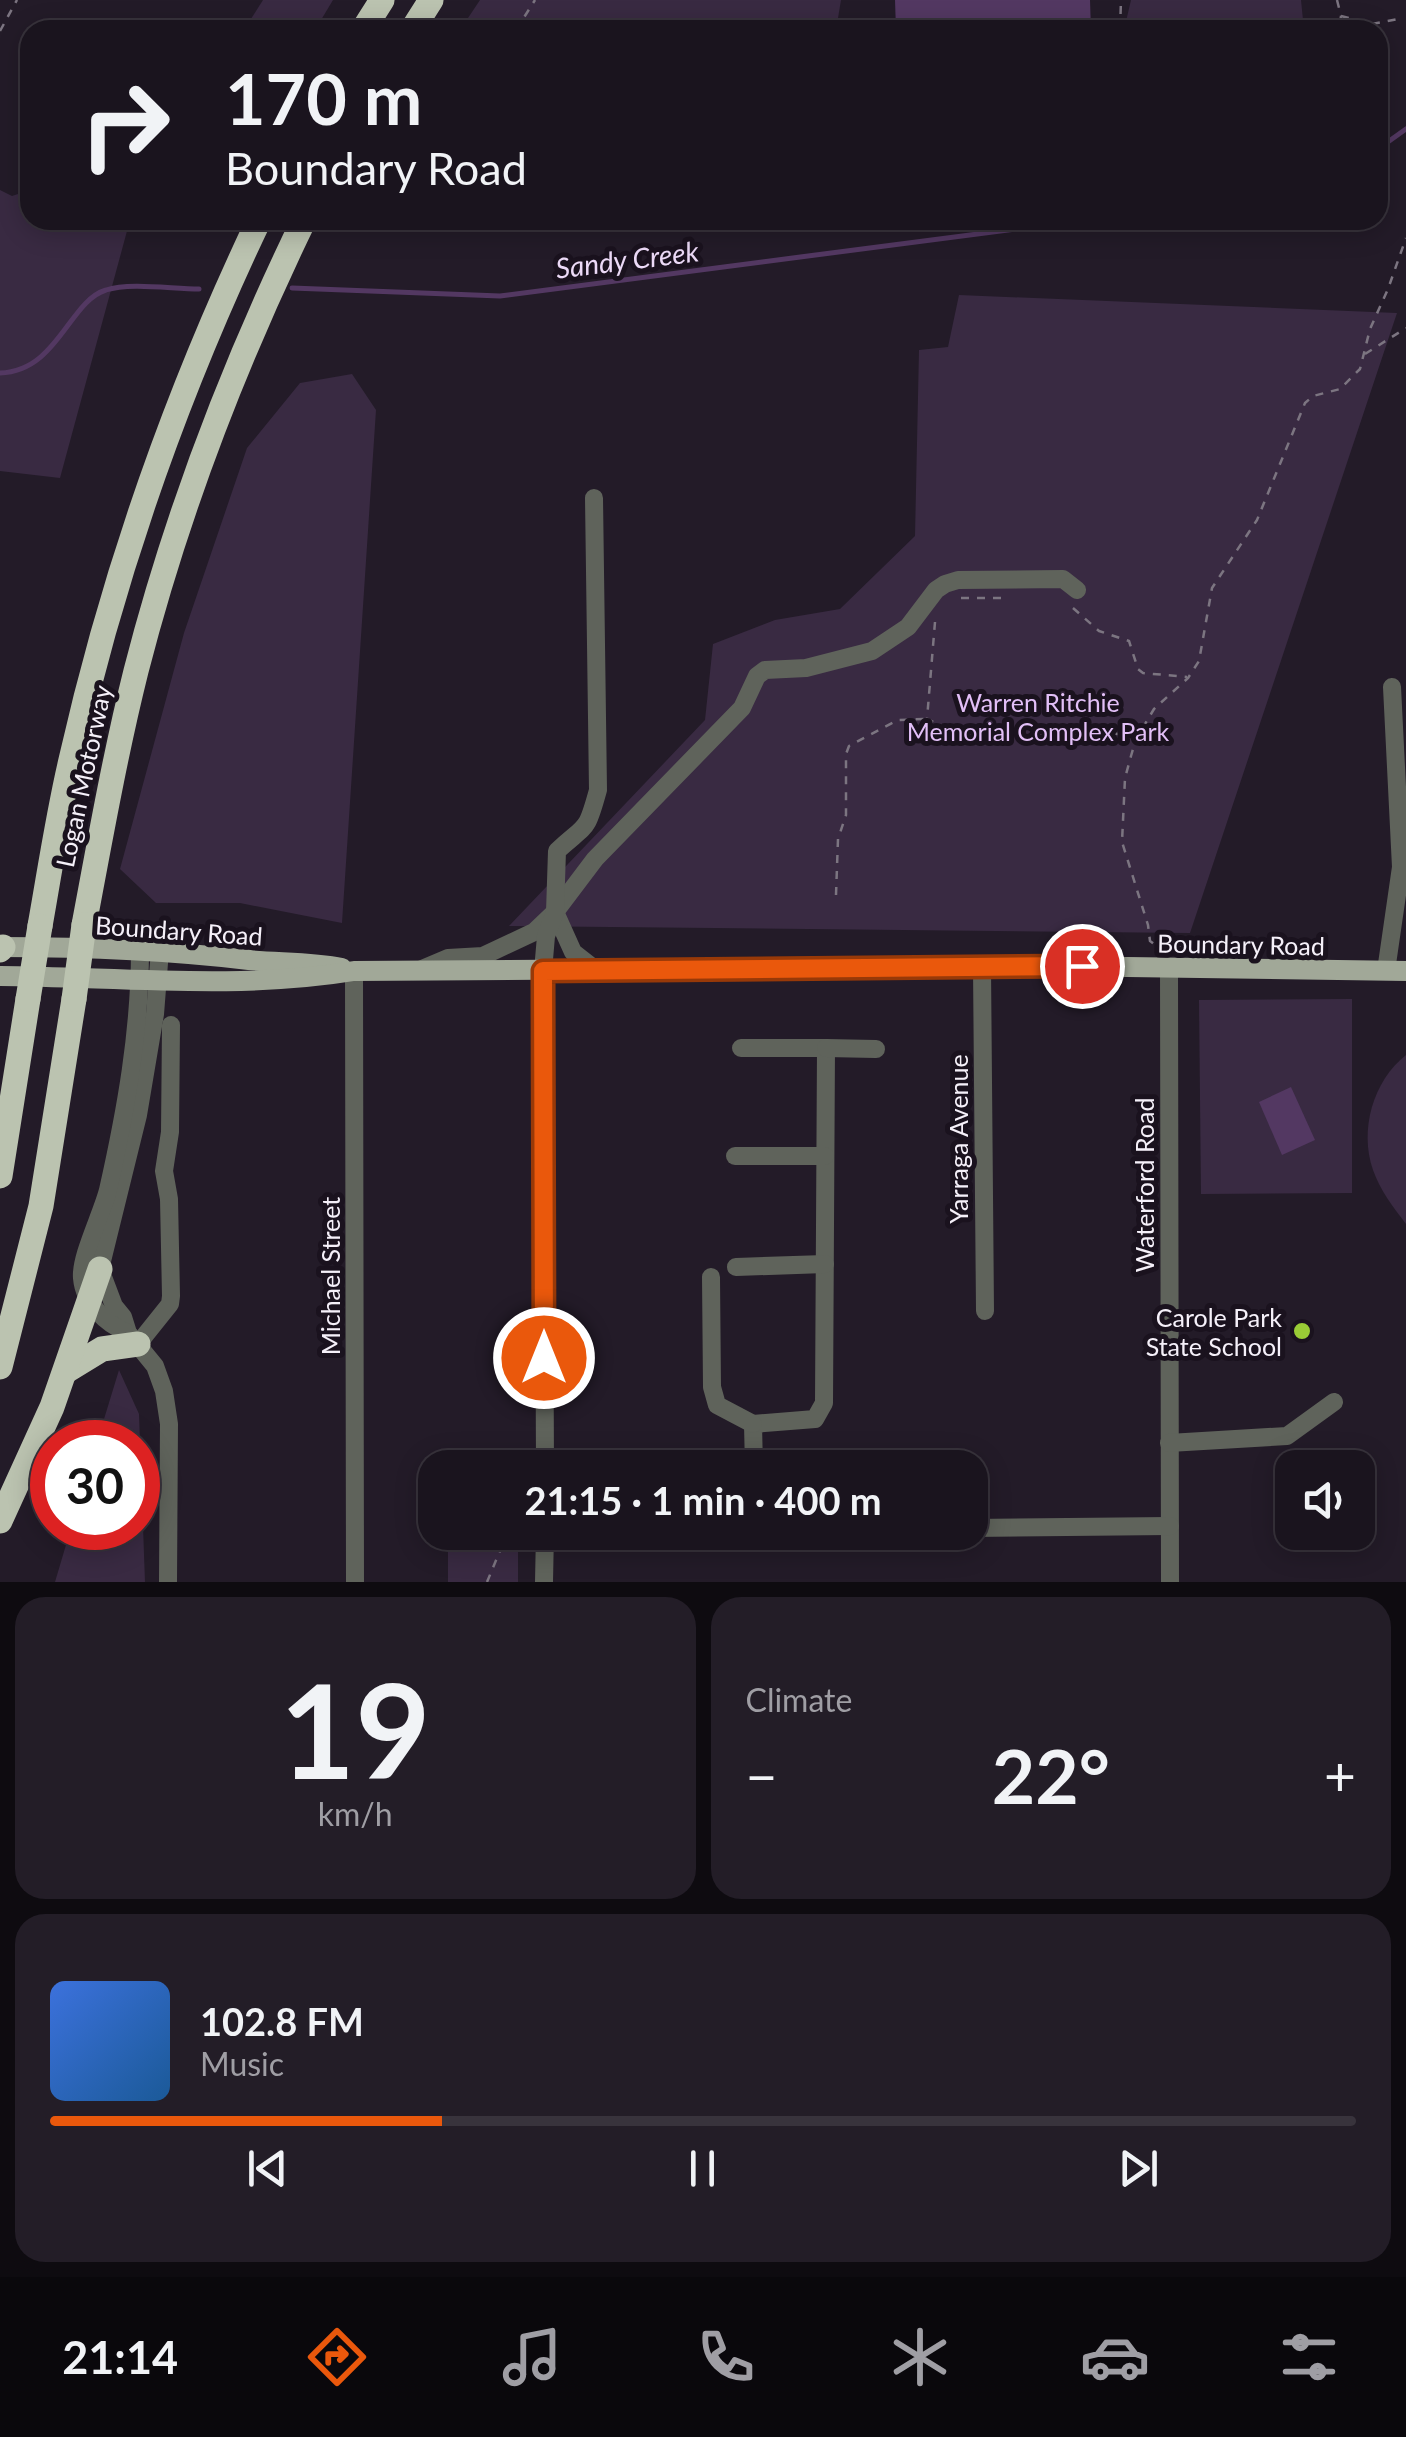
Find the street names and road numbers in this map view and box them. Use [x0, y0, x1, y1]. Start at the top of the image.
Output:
street label: Logan Motorway [49, 682, 117, 870]
street label: Boundary Road [94, 909, 264, 951]
street label: Boundary Road [1157, 928, 1325, 960]
street label: Yarraga Avenue [943, 1054, 973, 1224]
street label: Waterford Road [1129, 1098, 1159, 1272]
street label: Michael Street [315, 1197, 345, 1355]

